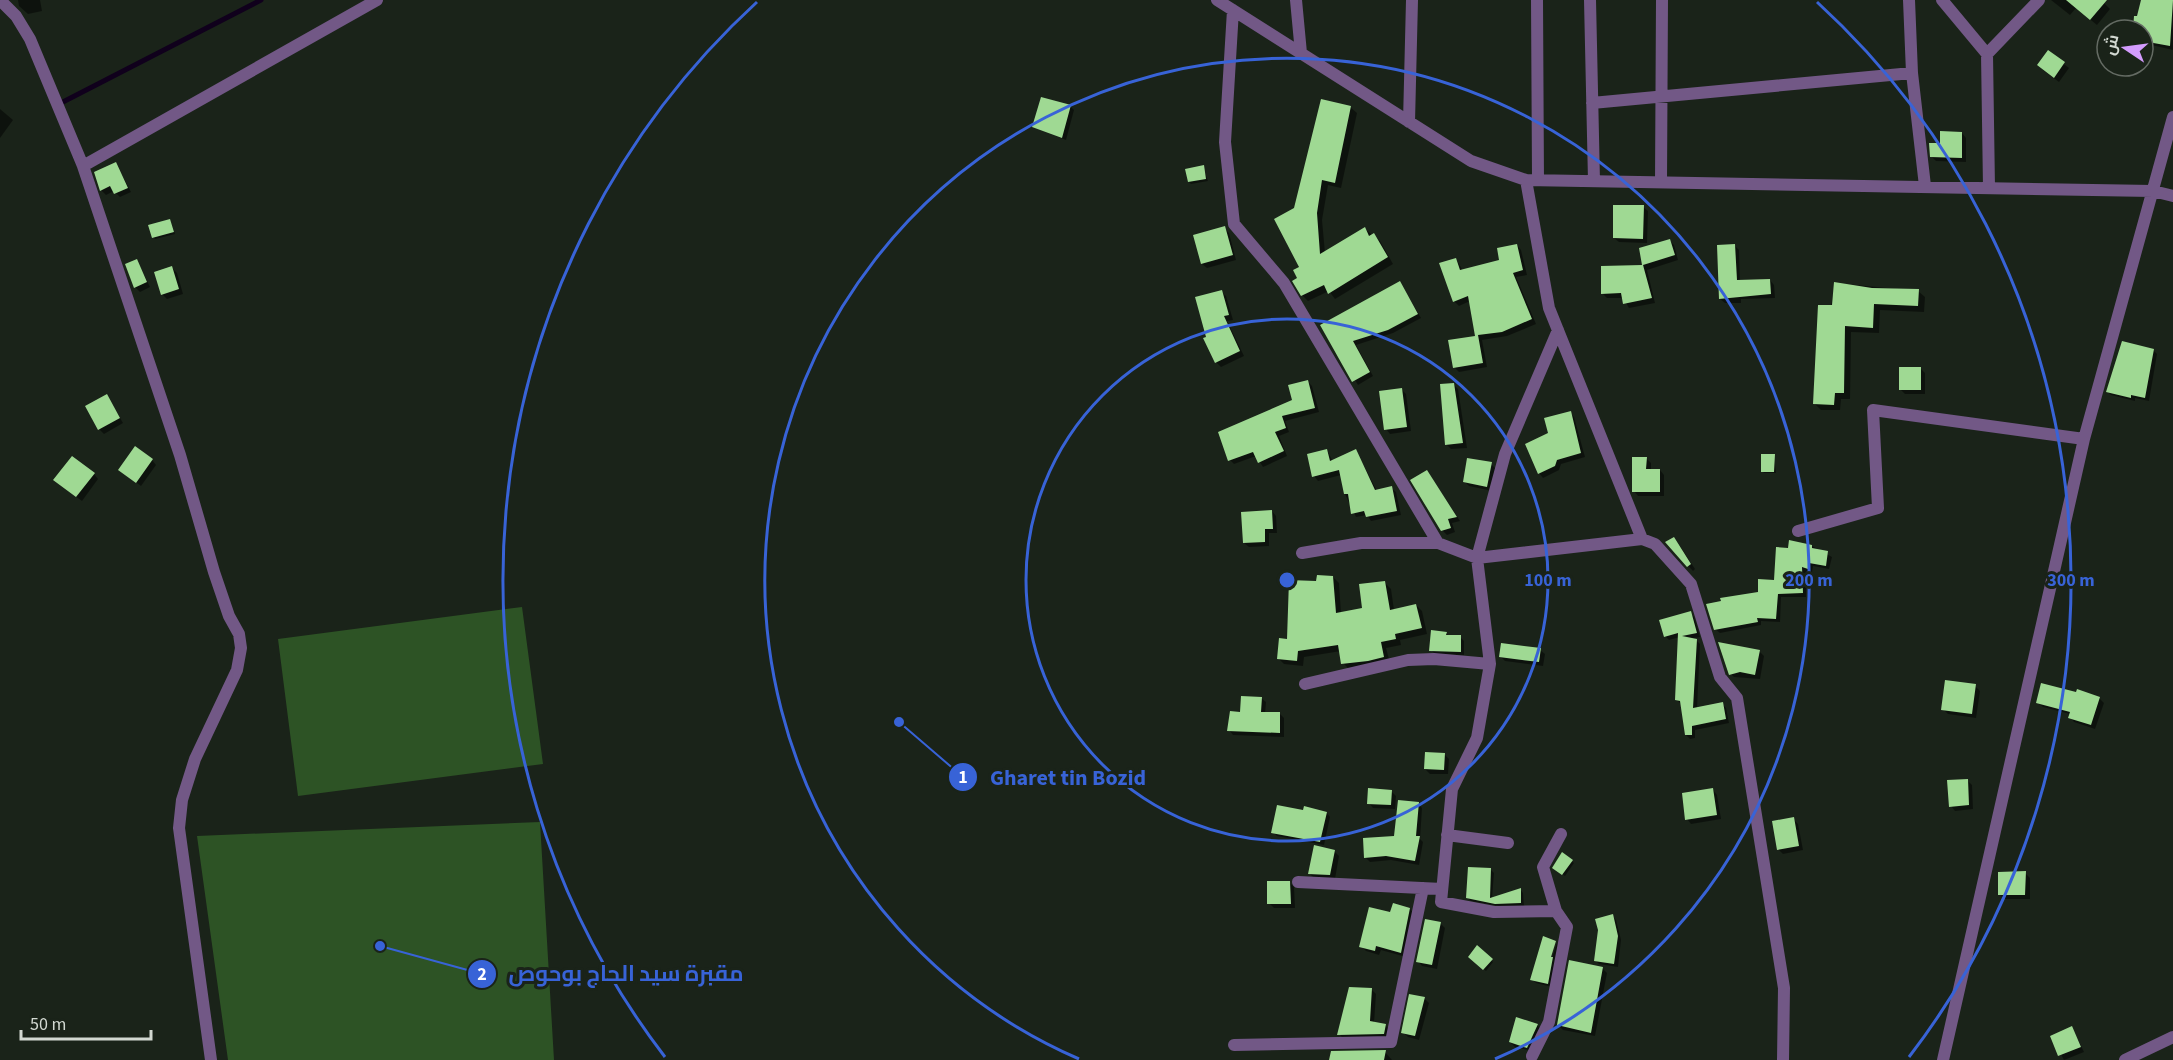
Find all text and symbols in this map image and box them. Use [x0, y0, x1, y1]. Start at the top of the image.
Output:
north arrow [2095, 18, 2155, 78]
text: ش [2098, 32, 2124, 57]
text: 100 m [1524, 568, 1572, 593]
text: 200 m [1785, 568, 1833, 593]
text: 300 m [2047, 568, 2095, 593]
centre of rings [1277, 570, 1297, 590]
callout: Gharet tin Bozid [948, 757, 1158, 797]
text: Gharet tin Bozid [990, 762, 1146, 794]
text: 1 [958, 765, 968, 790]
callout: مقبرة سيد الحاج بوحوص [467, 954, 756, 994]
text: مقبرة سيد الحاج بوحوص [509, 958, 743, 990]
text: 2 [477, 962, 487, 987]
scale bar [21, 1003, 152, 1041]
text: 50 m [30, 1012, 66, 1037]

